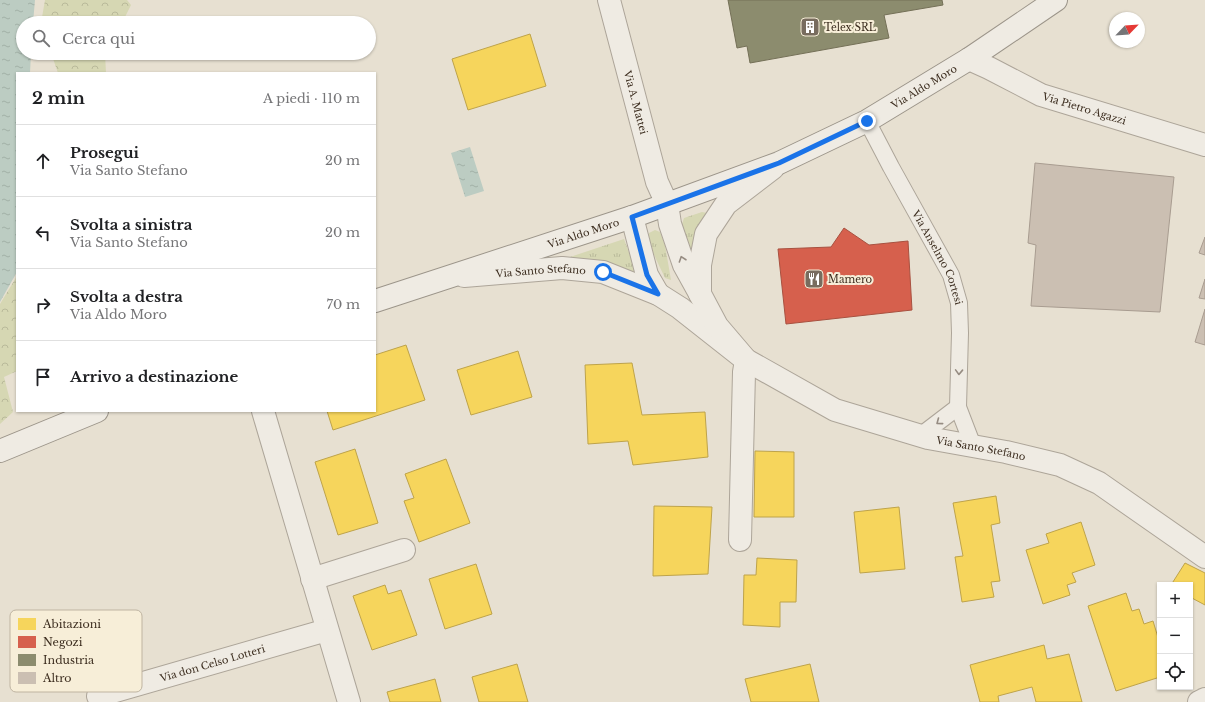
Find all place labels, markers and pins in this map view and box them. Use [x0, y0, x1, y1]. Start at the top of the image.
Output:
building icon: Telex SRL [799, 16, 821, 38]
place label: Telex SRL [824, 21, 877, 34]
restaurant icon: Mamero [803, 268, 825, 290]
place label: Mamero [828, 273, 873, 286]

